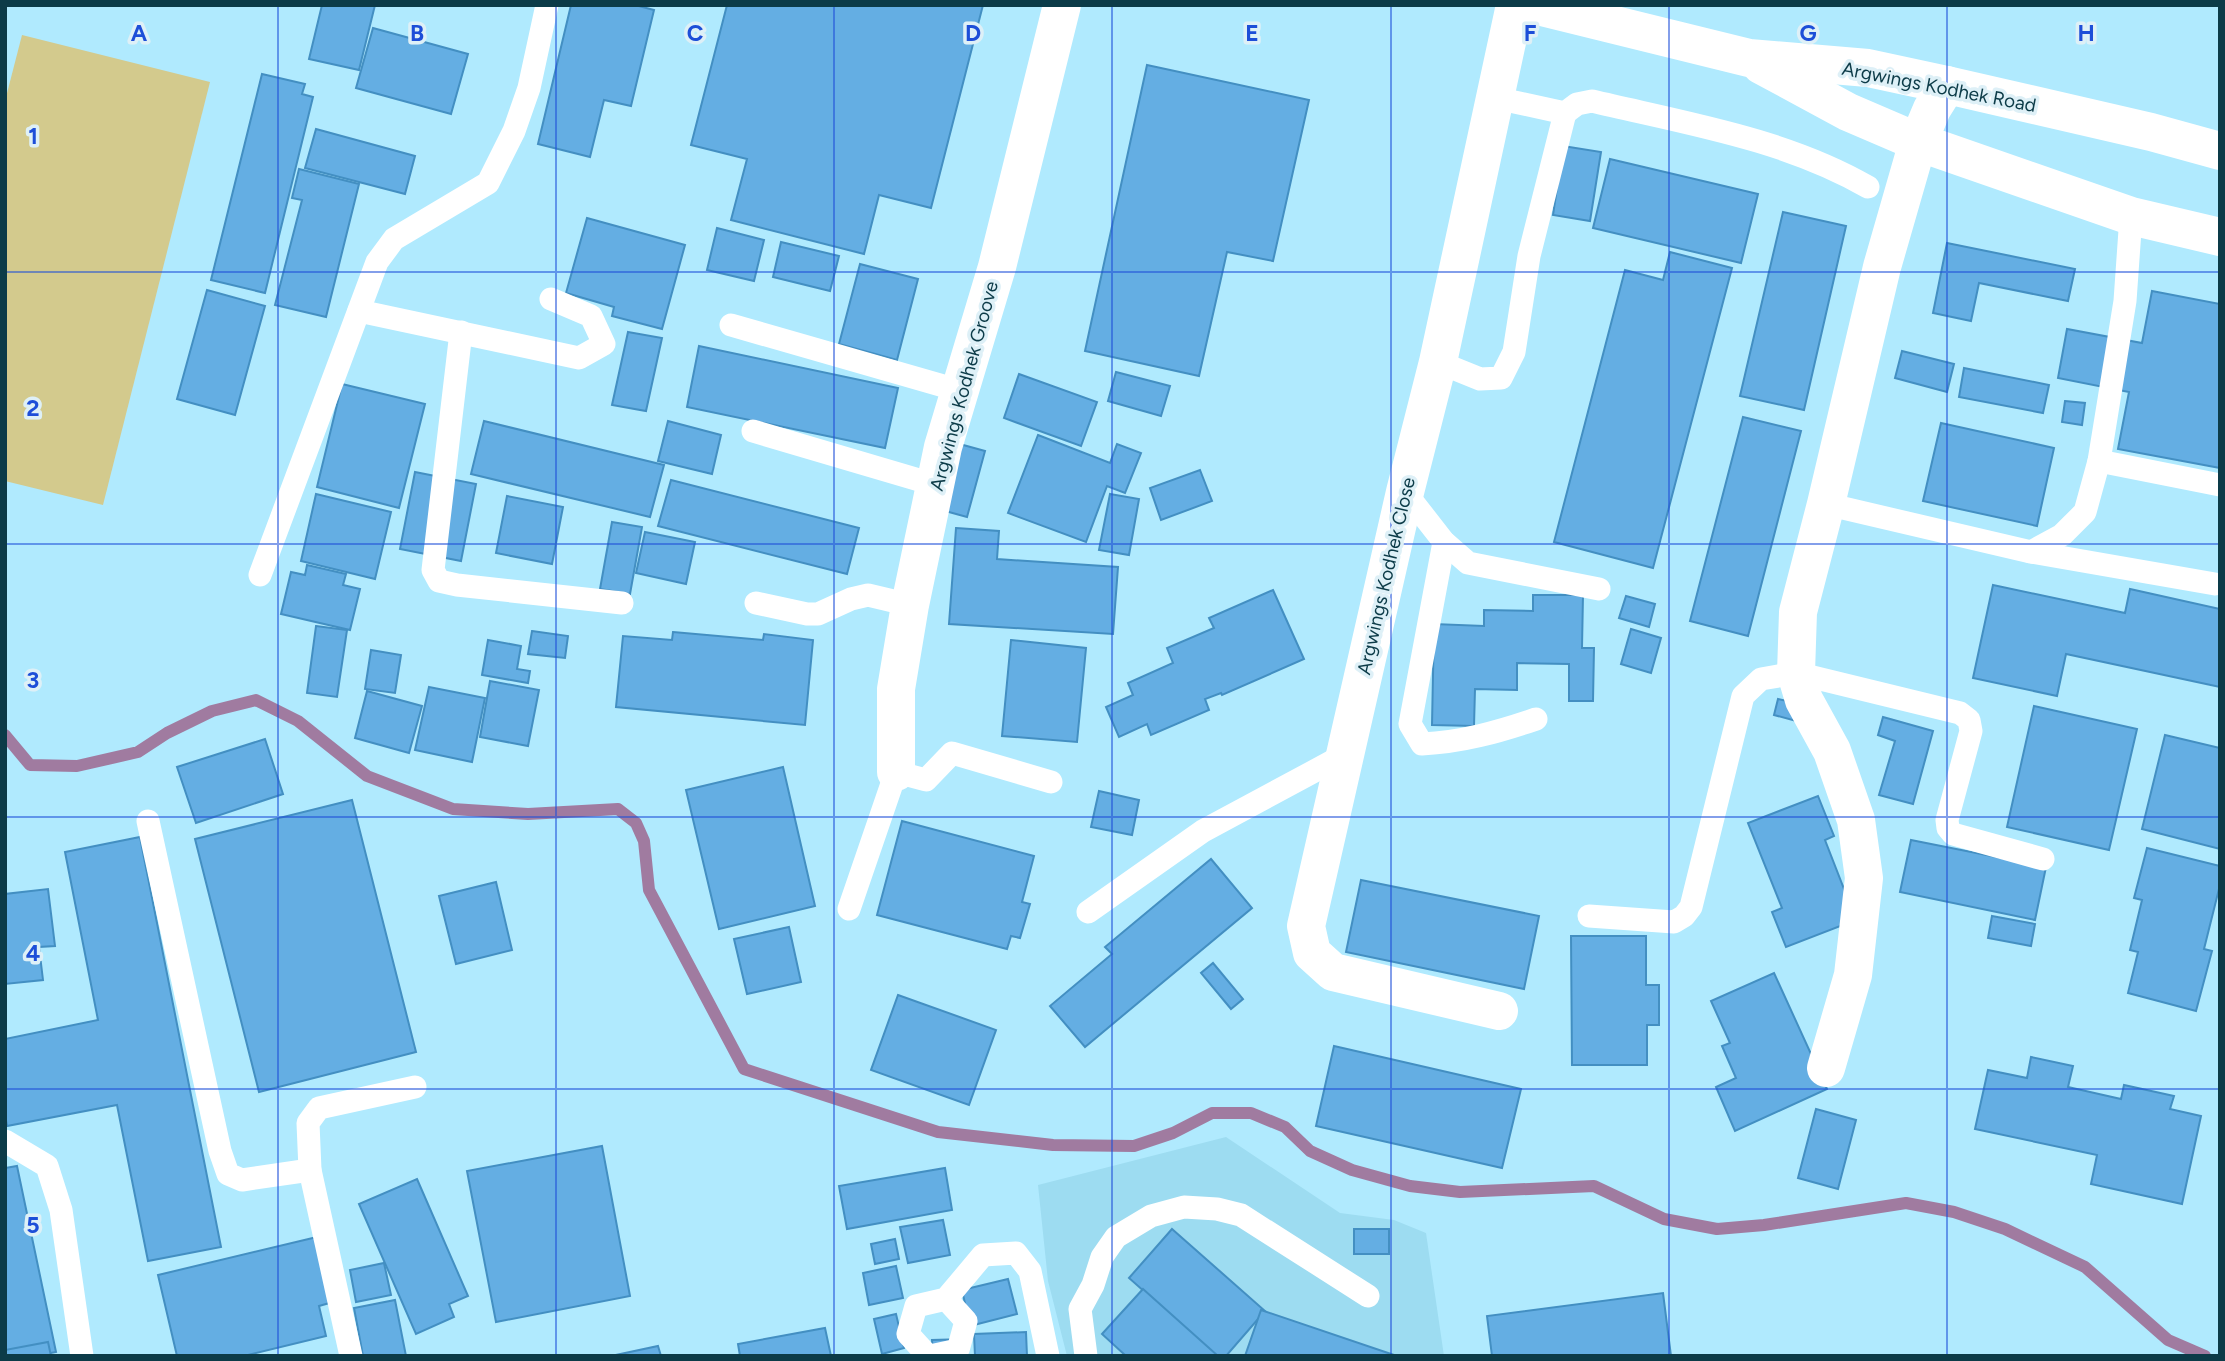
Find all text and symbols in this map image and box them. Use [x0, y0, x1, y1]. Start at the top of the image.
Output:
text: A [131, 19, 148, 47]
text: B [410, 19, 424, 47]
text: C [687, 19, 704, 47]
text: D [965, 19, 981, 47]
text: E [1245, 19, 1259, 47]
text: F [1524, 19, 1537, 47]
text: G [1799, 19, 1817, 47]
text: H [2077, 19, 2095, 47]
street label: Argwings Kodhek Road [1840, 57, 2038, 117]
text: 1 [28, 122, 38, 150]
street label: Argwings Kodhek Groove [925, 279, 1003, 493]
text: 2 [26, 394, 40, 422]
street label: Argwings Kodhek Close [1352, 475, 1420, 677]
text: 3 [27, 666, 39, 694]
text: 4 [26, 939, 40, 967]
text: 5 [26, 1211, 40, 1239]

